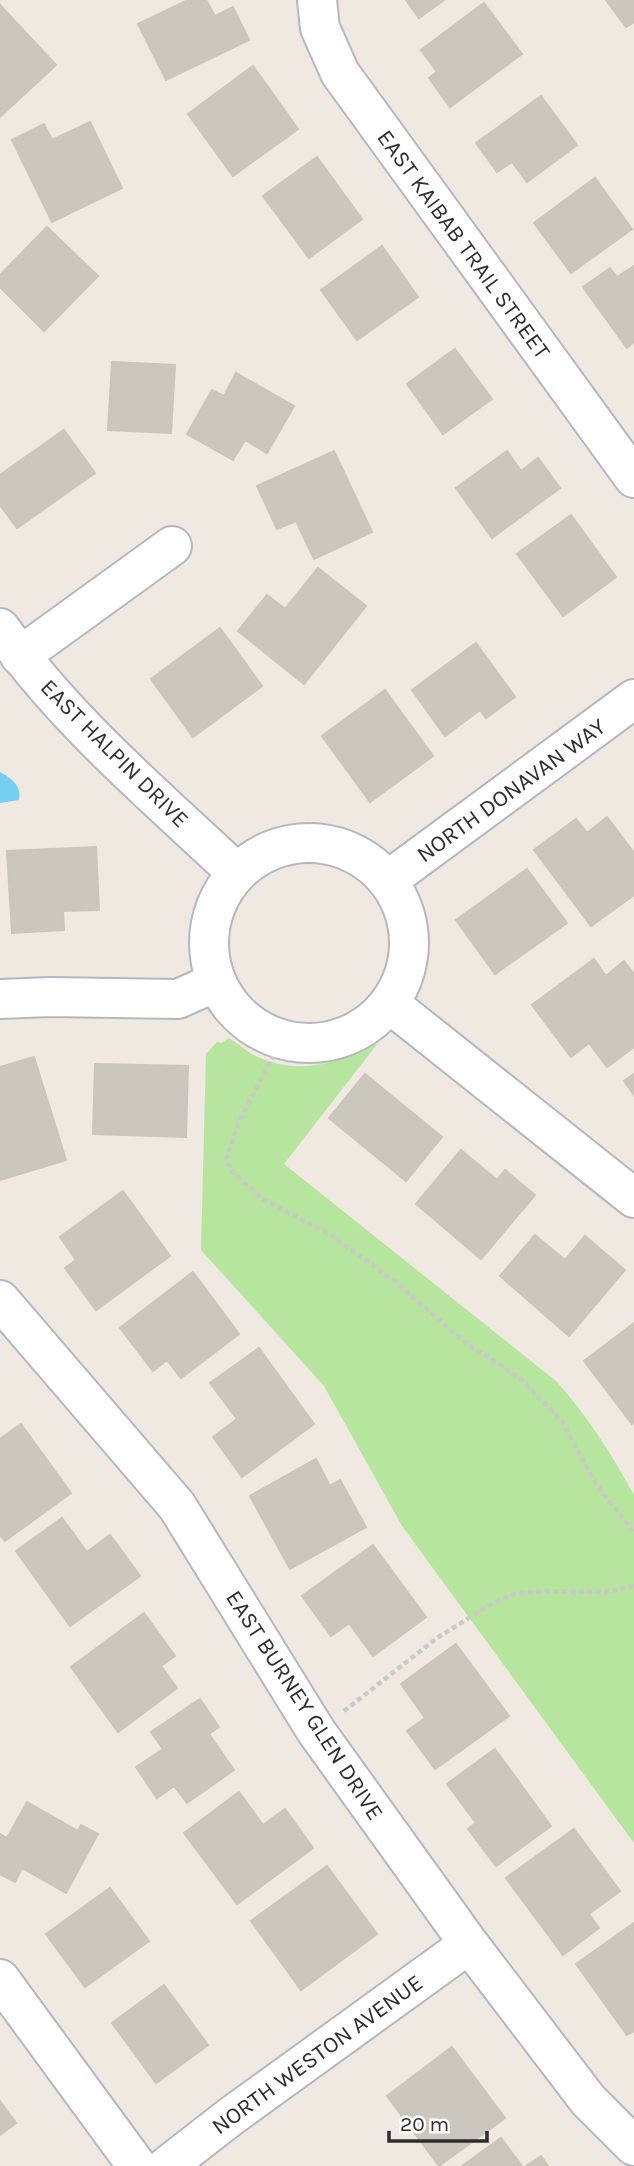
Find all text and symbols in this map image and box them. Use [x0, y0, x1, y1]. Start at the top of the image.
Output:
street label: EAST KAIBAB TRAIL STREET [371, 125, 556, 364]
street label: EAST HALPIN DRIVE [35, 674, 194, 833]
street label: NORTH DONAVAN WAY [412, 713, 611, 868]
street label: EAST BURNEY GLEN DRIVE [220, 1585, 389, 1825]
street label: NORTH WESTON AVENUE [207, 1969, 428, 2140]
scale bar [389, 2100, 487, 2144]
text: 20 m [400, 2112, 449, 2136]

